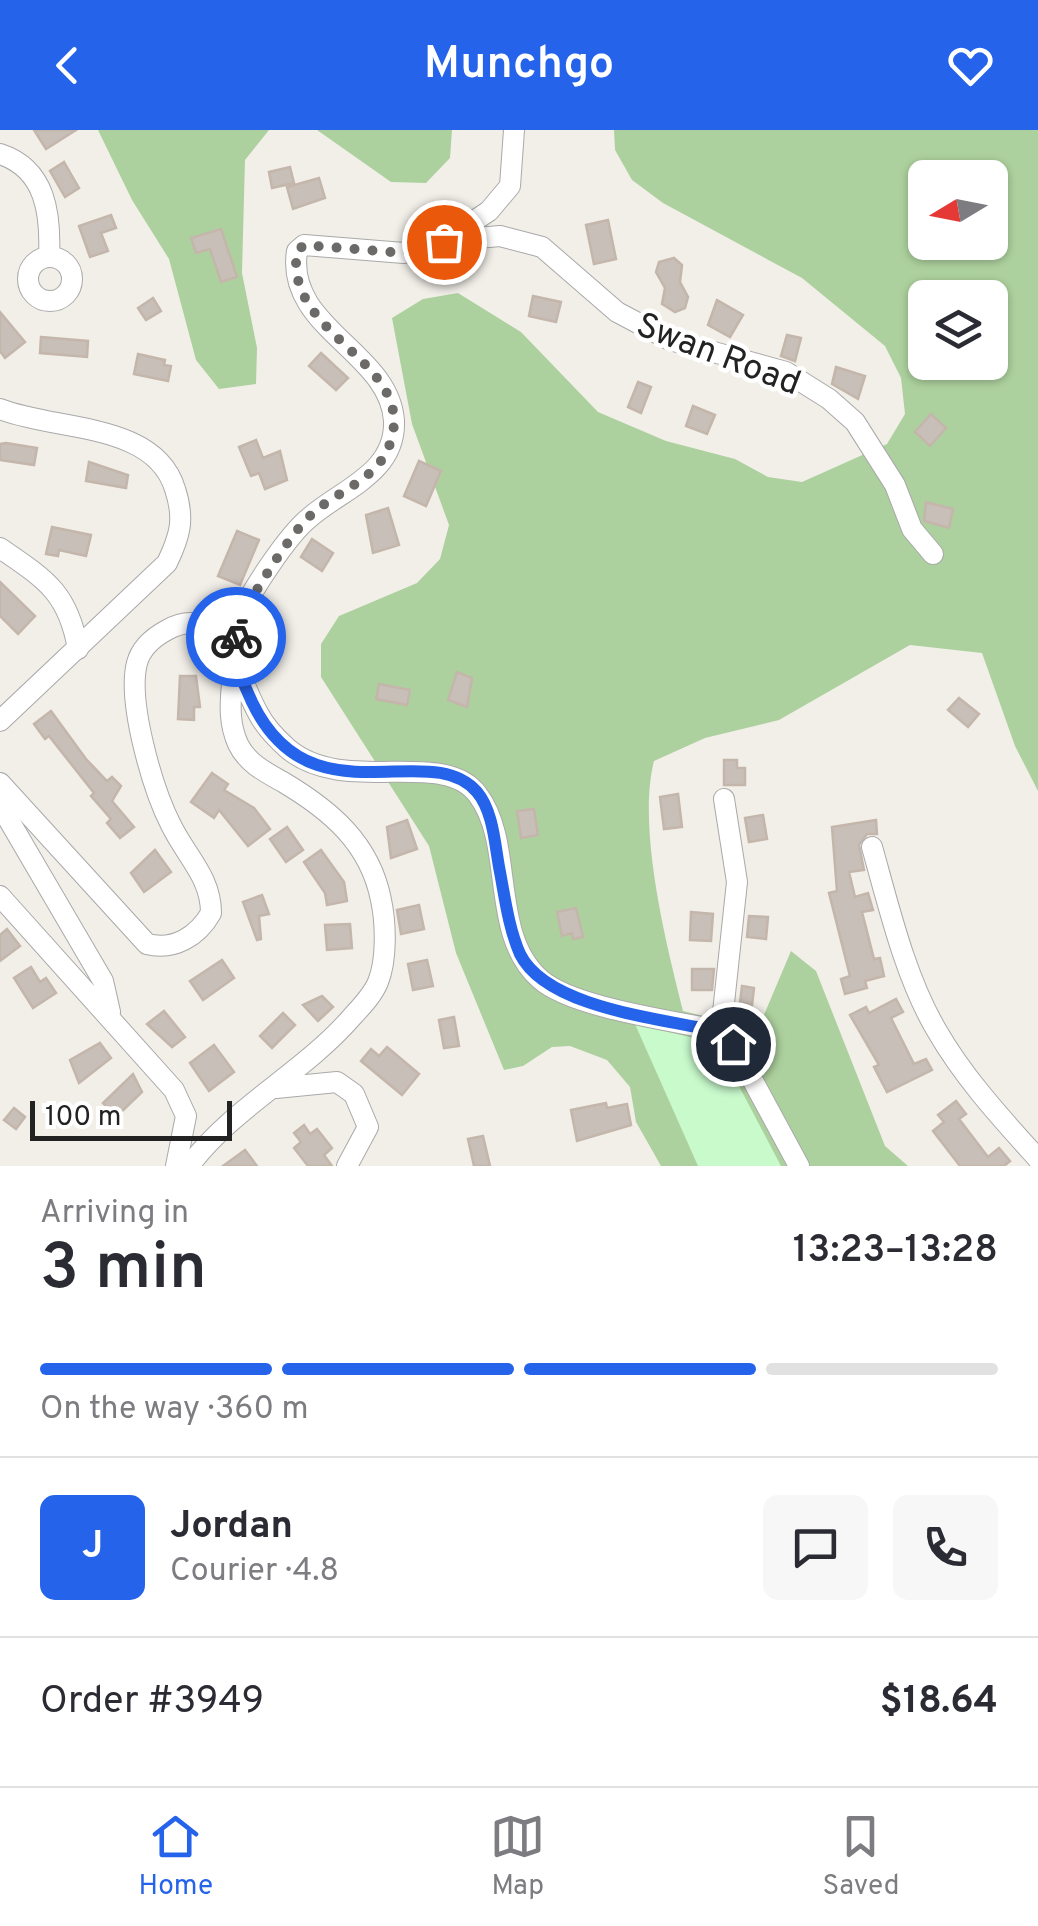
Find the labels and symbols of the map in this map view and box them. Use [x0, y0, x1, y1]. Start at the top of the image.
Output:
north arrow [908, 160, 1008, 260]
pin [402, 200, 487, 285]
street label: Swan Road [630, 304, 806, 407]
courier [186, 587, 286, 687]
pin [691, 1002, 776, 1087]
scale bar [30, 1096, 232, 1140]

